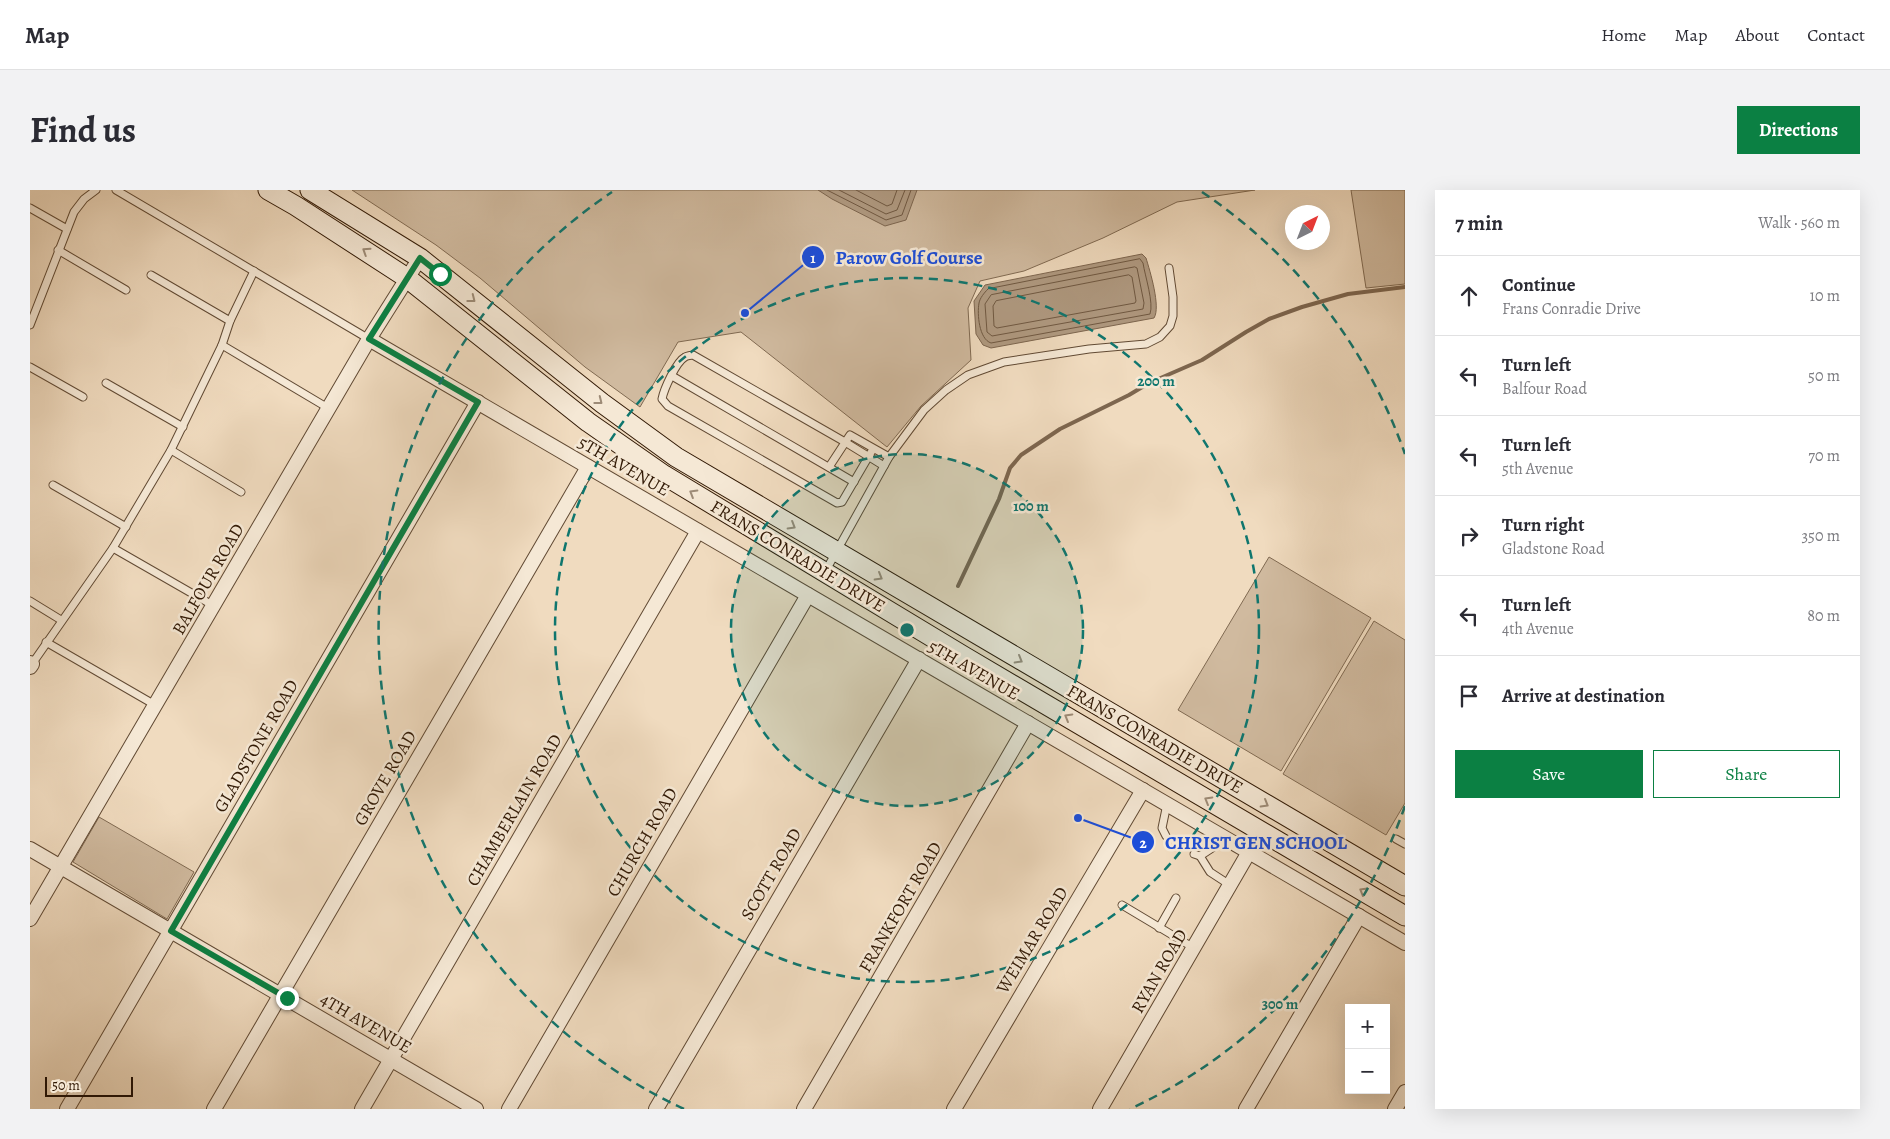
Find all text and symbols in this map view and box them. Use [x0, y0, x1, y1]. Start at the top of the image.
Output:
text: Map [25, 19, 69, 51]
text: Home [1601, 23, 1646, 47]
text: Map [1674, 23, 1707, 47]
text: About [1735, 23, 1779, 47]
text: Contact [1807, 23, 1865, 47]
text: Find us [30, 106, 136, 154]
button: Directions [1737, 106, 1860, 154]
north arrow [1285, 205, 1330, 250]
text: 7 min [1455, 209, 1503, 237]
text: Walk · 560 m [1758, 212, 1840, 234]
callout: Parow Golf Course [801, 240, 993, 274]
text: Parow Golf Course [836, 245, 983, 271]
one-way arrow [362, 248, 371, 257]
text: 1 [810, 248, 816, 268]
route start [429, 263, 452, 286]
text: Continue [1502, 272, 1576, 298]
icon: ahead [1455, 282, 1483, 310]
text: 10 m [1810, 285, 1840, 307]
one-way arrow [466, 294, 475, 302]
text: Frans Conradie Drive [1502, 298, 1641, 320]
text: Turn left [1502, 352, 1571, 378]
icon: left [1455, 362, 1483, 390]
text: 50 m [1808, 365, 1840, 387]
text: 200 m [1137, 371, 1175, 391]
text: Balfour Road [1502, 378, 1587, 400]
one-way arrow [593, 395, 603, 404]
street label: 5TH AVENUE [574, 430, 674, 502]
text: Turn left [1502, 432, 1571, 458]
icon: left [1455, 442, 1483, 470]
text: 70 m [1808, 445, 1840, 467]
text: 5th Avenue [1502, 458, 1574, 480]
one-way arrow [690, 489, 699, 499]
street label: FRANS CONRADIE DRIVE [706, 494, 890, 618]
text: 100 m [1013, 496, 1049, 516]
text: Turn right [1502, 512, 1584, 538]
street label: BALFOUR ROAD [166, 519, 250, 639]
one-way arrow [787, 520, 796, 530]
icon: right [1455, 522, 1483, 550]
text: 350 m [1801, 525, 1840, 547]
text: Gladstone Road [1502, 538, 1605, 560]
one-way arrow [873, 571, 882, 581]
text: Turn left [1502, 592, 1571, 618]
icon: left [1455, 602, 1483, 630]
text: 80 m [1807, 605, 1840, 627]
text: 4th Avenue [1502, 618, 1574, 640]
centre of rings [898, 621, 916, 639]
street label: 5TH AVENUE [924, 634, 1024, 706]
one-way arrow [1014, 653, 1023, 663]
street label: GLADSTONE ROAD [208, 675, 304, 817]
street label: FRANS CONRADIE DRIVE [1062, 679, 1248, 799]
icon: arrive [1455, 682, 1483, 710]
text: Arrive at destination [1502, 683, 1665, 709]
one-way arrow [1064, 714, 1073, 724]
street label: GROVE ROAD [348, 726, 422, 830]
street label: CHAMBERLAIN ROAD [461, 729, 567, 891]
button: Save [1455, 750, 1643, 798]
button: Share [1653, 750, 1840, 798]
street label: CHURCH ROAD [601, 783, 683, 901]
one-way arrow [1204, 796, 1213, 806]
one-way arrow [1259, 797, 1268, 807]
street label: SCOTT ROAD [735, 824, 807, 924]
callout: CHRIST GEN SCHOOL [1130, 825, 1357, 859]
text: CHRIST GEN SCHOOL [1165, 830, 1348, 856]
text: 2 [1139, 833, 1147, 853]
street label: FRANKFORT ROAD [853, 837, 947, 977]
street label: WEIMAR ROAD [990, 882, 1073, 999]
one-way arrow [1359, 887, 1368, 897]
street label: RYAN ROAD [1125, 925, 1193, 1017]
route end [276, 987, 299, 1010]
street label: 4TH AVENUE [316, 987, 416, 1059]
text: 300 m [1262, 994, 1299, 1014]
map controls [1345, 1004, 1390, 1094]
button: + [1345, 1004, 1390, 1049]
button: − [1345, 1049, 1390, 1094]
scale bar [45, 1074, 132, 1097]
text: 50 m [52, 1076, 80, 1095]

